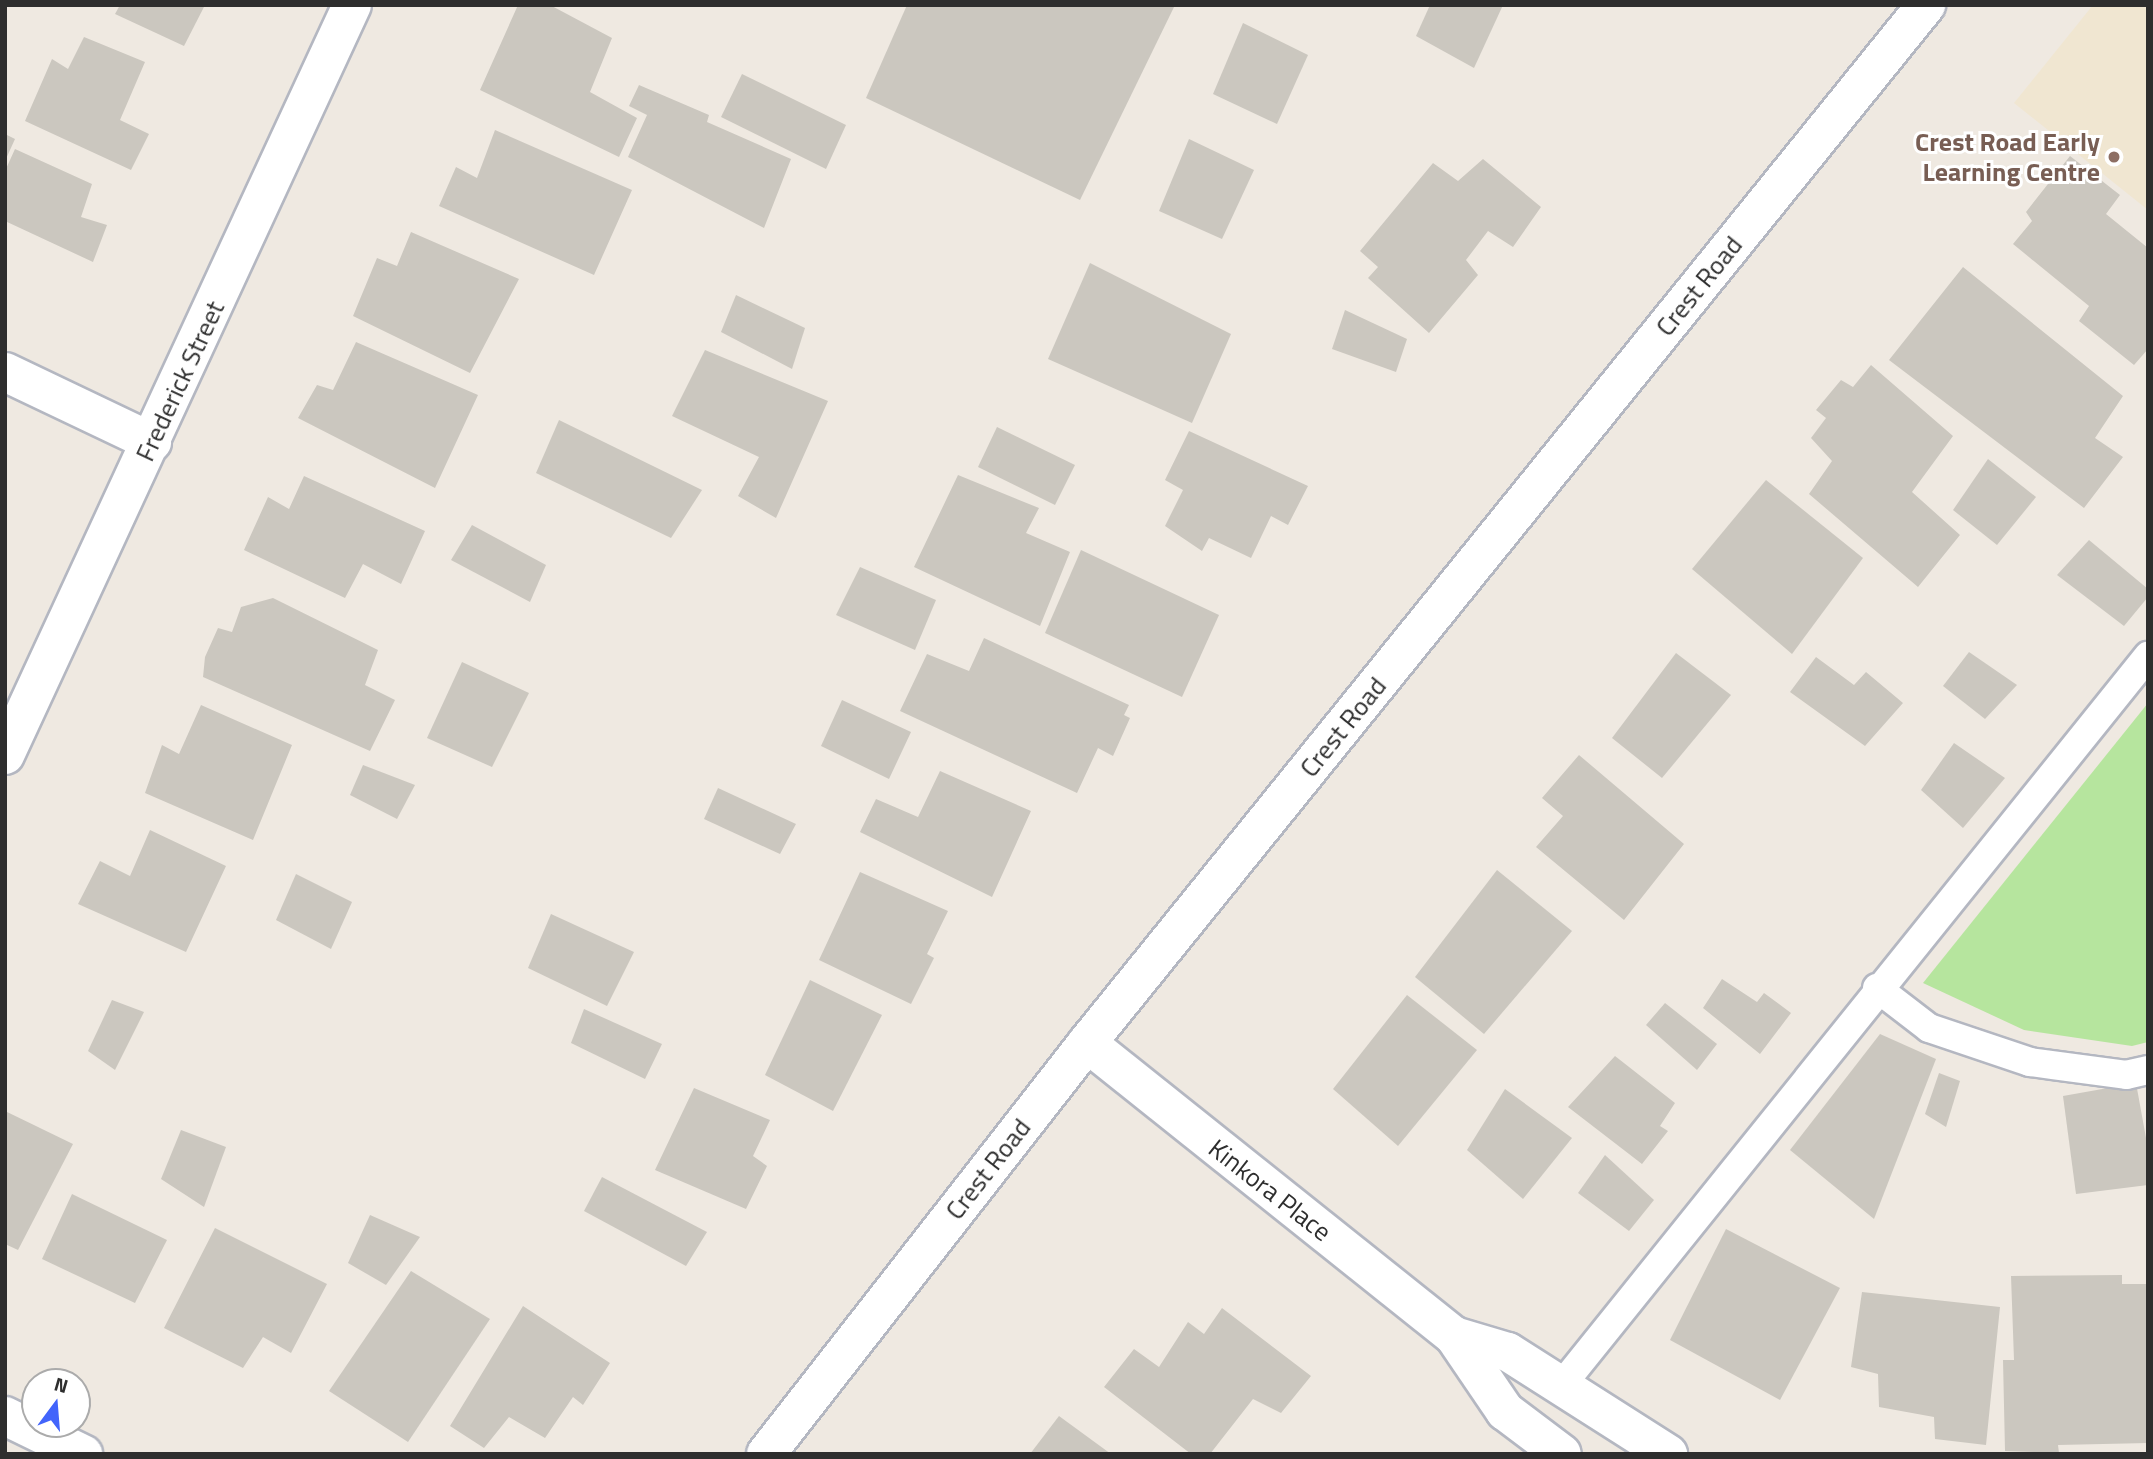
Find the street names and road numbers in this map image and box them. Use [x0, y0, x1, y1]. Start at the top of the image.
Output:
street label: Crest Road [1649, 230, 1749, 342]
street label: Frederick Street [129, 296, 231, 466]
street label: Crest Road [1293, 671, 1393, 783]
street label: Crest Road [939, 1112, 1037, 1226]
street label: Kinkora Place [1203, 1133, 1337, 1247]

